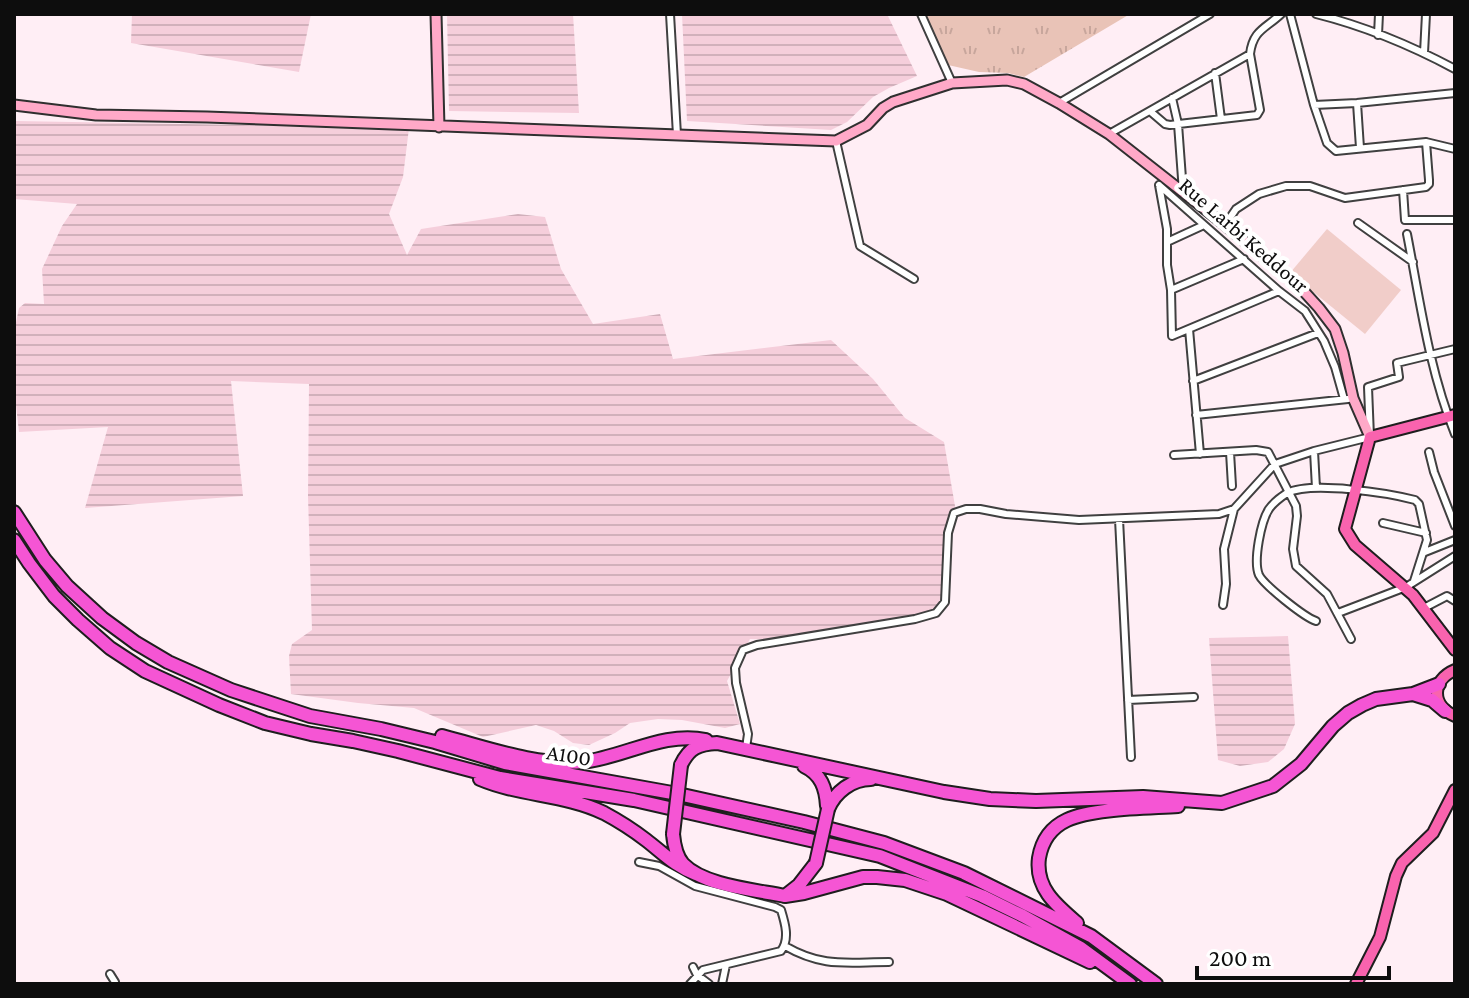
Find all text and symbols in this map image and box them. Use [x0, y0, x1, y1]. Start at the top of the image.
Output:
street label: Rue Larbi Keddour [1174, 172, 1314, 298]
street label: A100 [545, 739, 593, 771]
scale bar [1197, 930, 1389, 980]
text: 200 m [1209, 944, 1271, 971]

